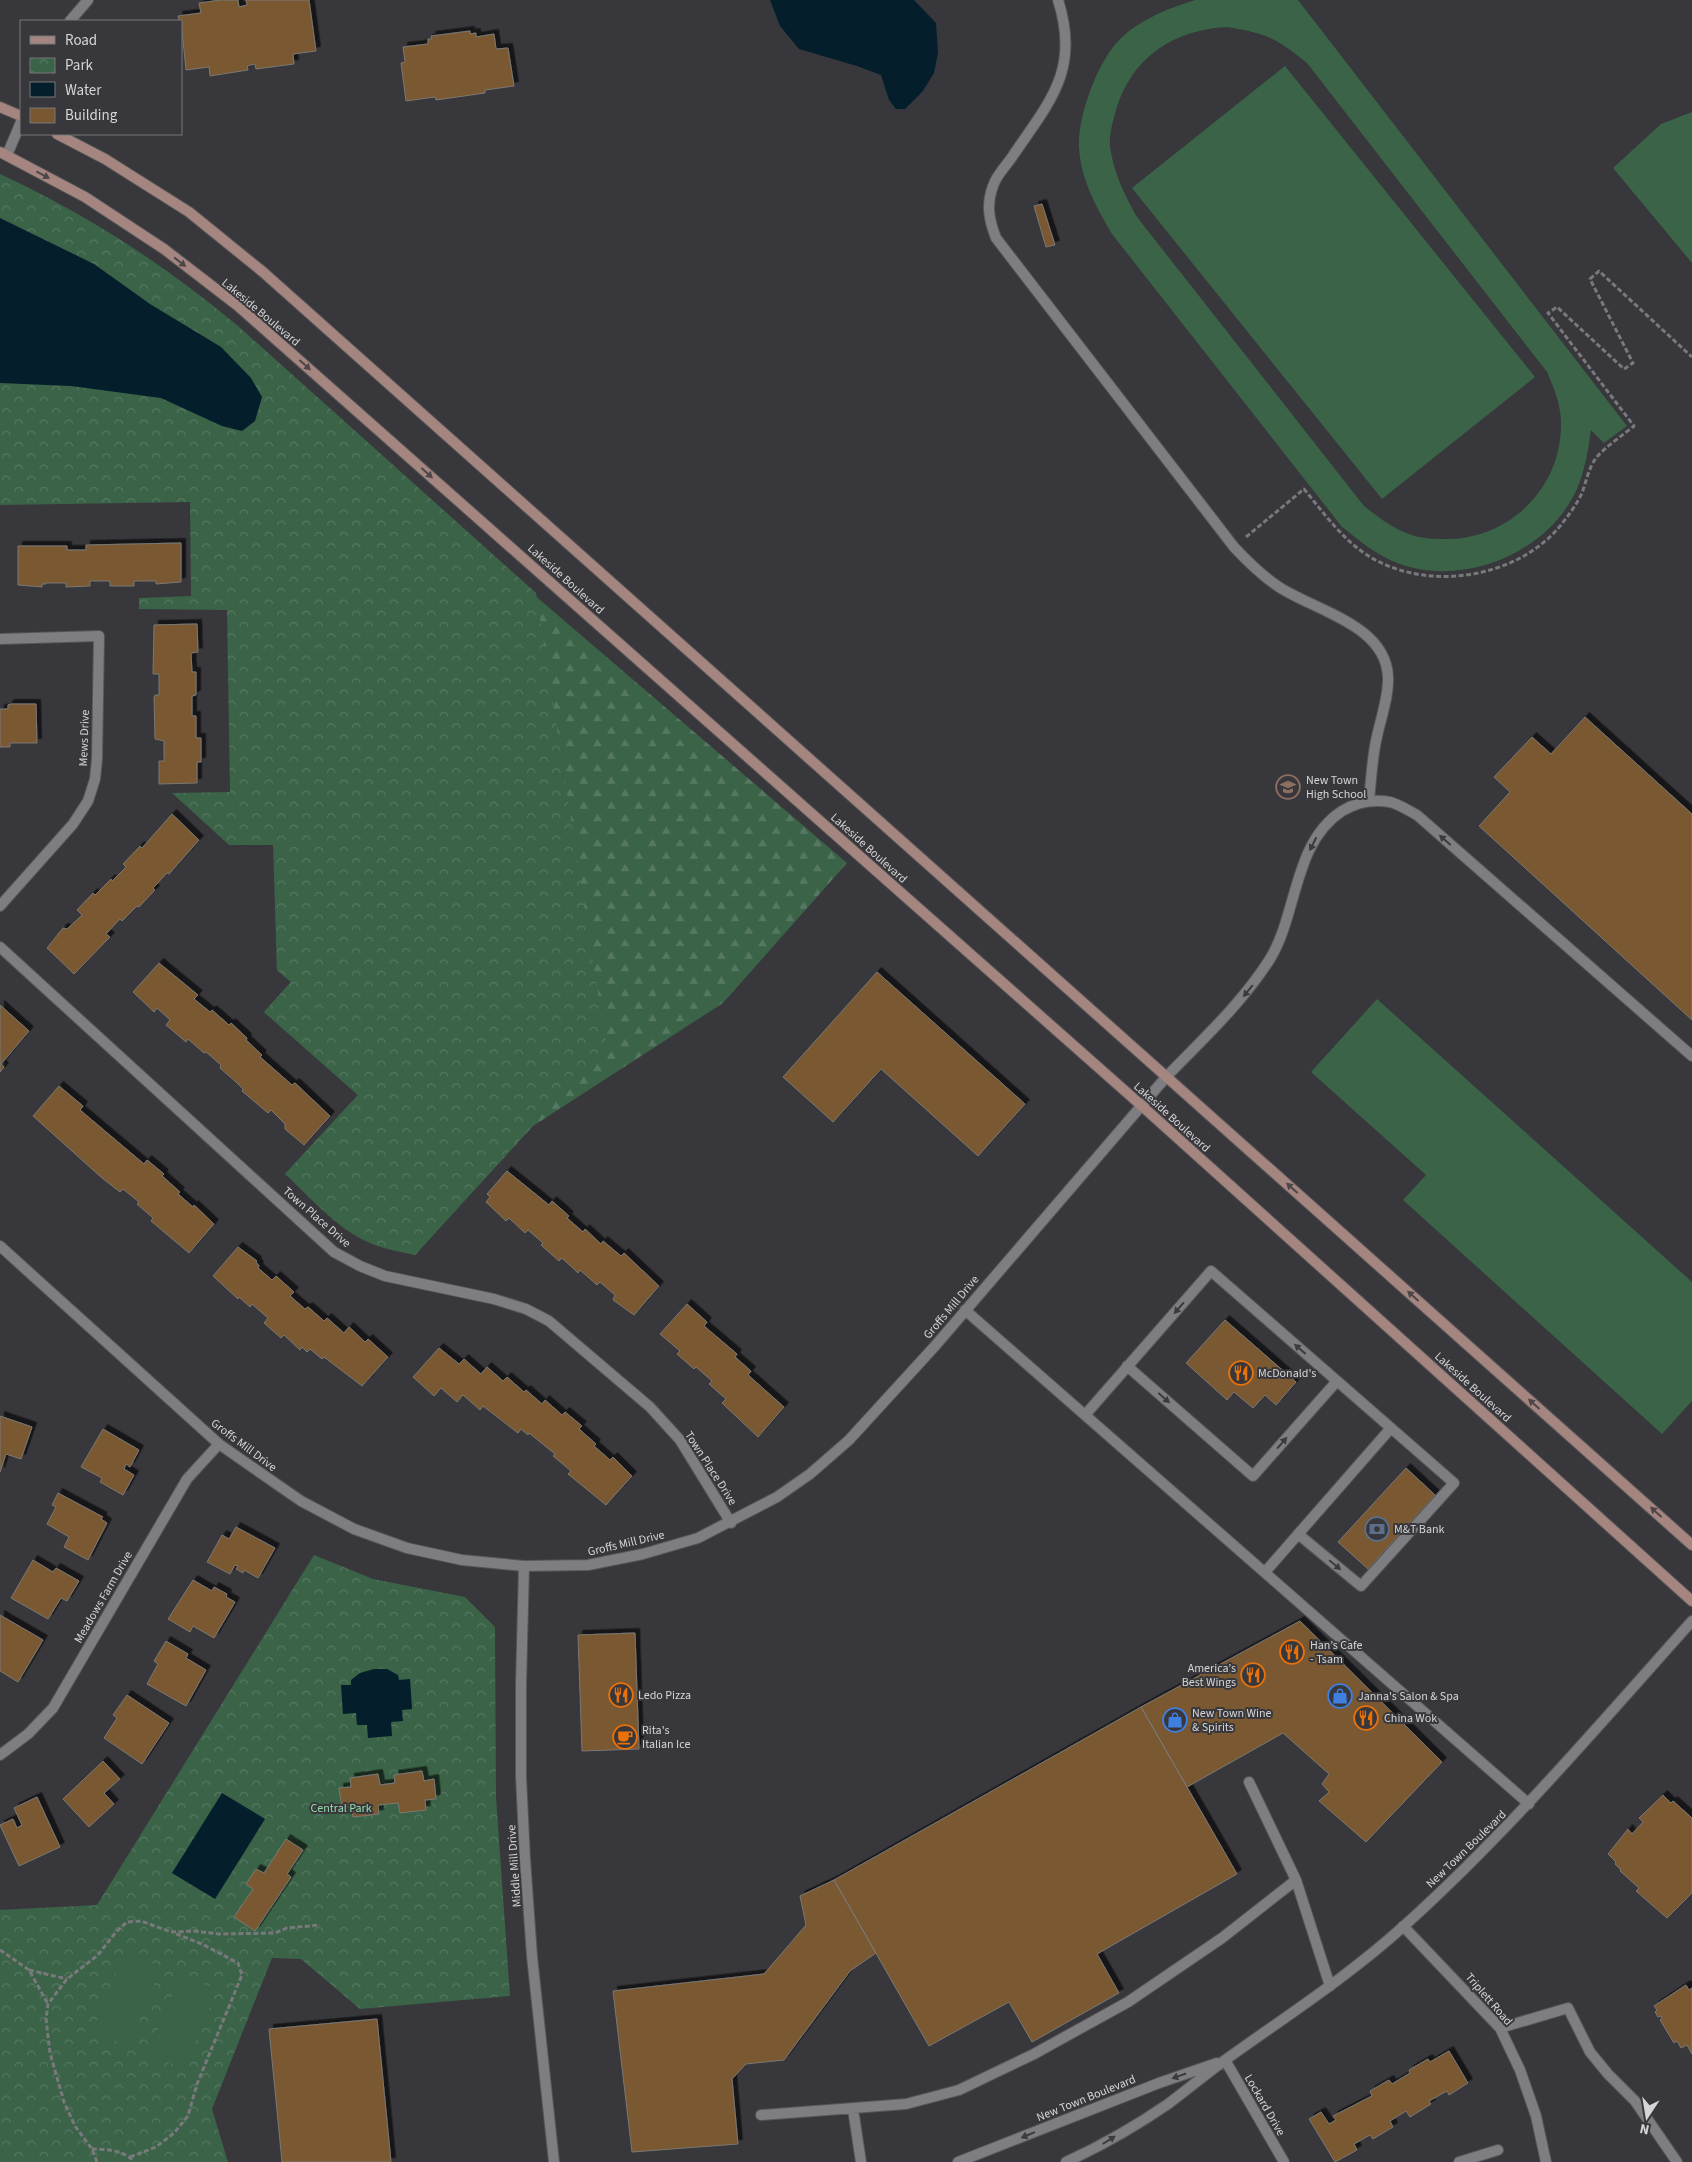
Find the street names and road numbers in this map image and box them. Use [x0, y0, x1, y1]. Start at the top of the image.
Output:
street label: Lakeside Boulevard [218, 274, 304, 350]
street label: Lakeside Boulevard [524, 540, 608, 618]
street label: Mews Drive [75, 709, 94, 767]
street label: Lakeside Boulevard [827, 809, 911, 887]
street label: Lakeside Boulevard [1130, 1078, 1214, 1156]
street label: Town Place Drive [279, 1183, 354, 1252]
street label: Groffs Mill Drive [920, 1272, 983, 1343]
street label: Lakeside Boulevard [1431, 1348, 1515, 1426]
street label: Groffs Mill Drive [207, 1415, 280, 1476]
street label: Town Place Drive [680, 1428, 741, 1509]
street label: Groffs Mill Drive [586, 1526, 666, 1561]
street label: Meadows Farm Drive [70, 1548, 137, 1646]
street label: New Town Boulevard [1422, 1807, 1510, 1892]
street label: Middle Mill Drive [503, 1824, 526, 1908]
street label: Triplett Road [1461, 1969, 1516, 2029]
street label: New Town Boulevard [1034, 2071, 1138, 2126]
street label: Lockard Drive [1240, 2071, 1289, 2139]

